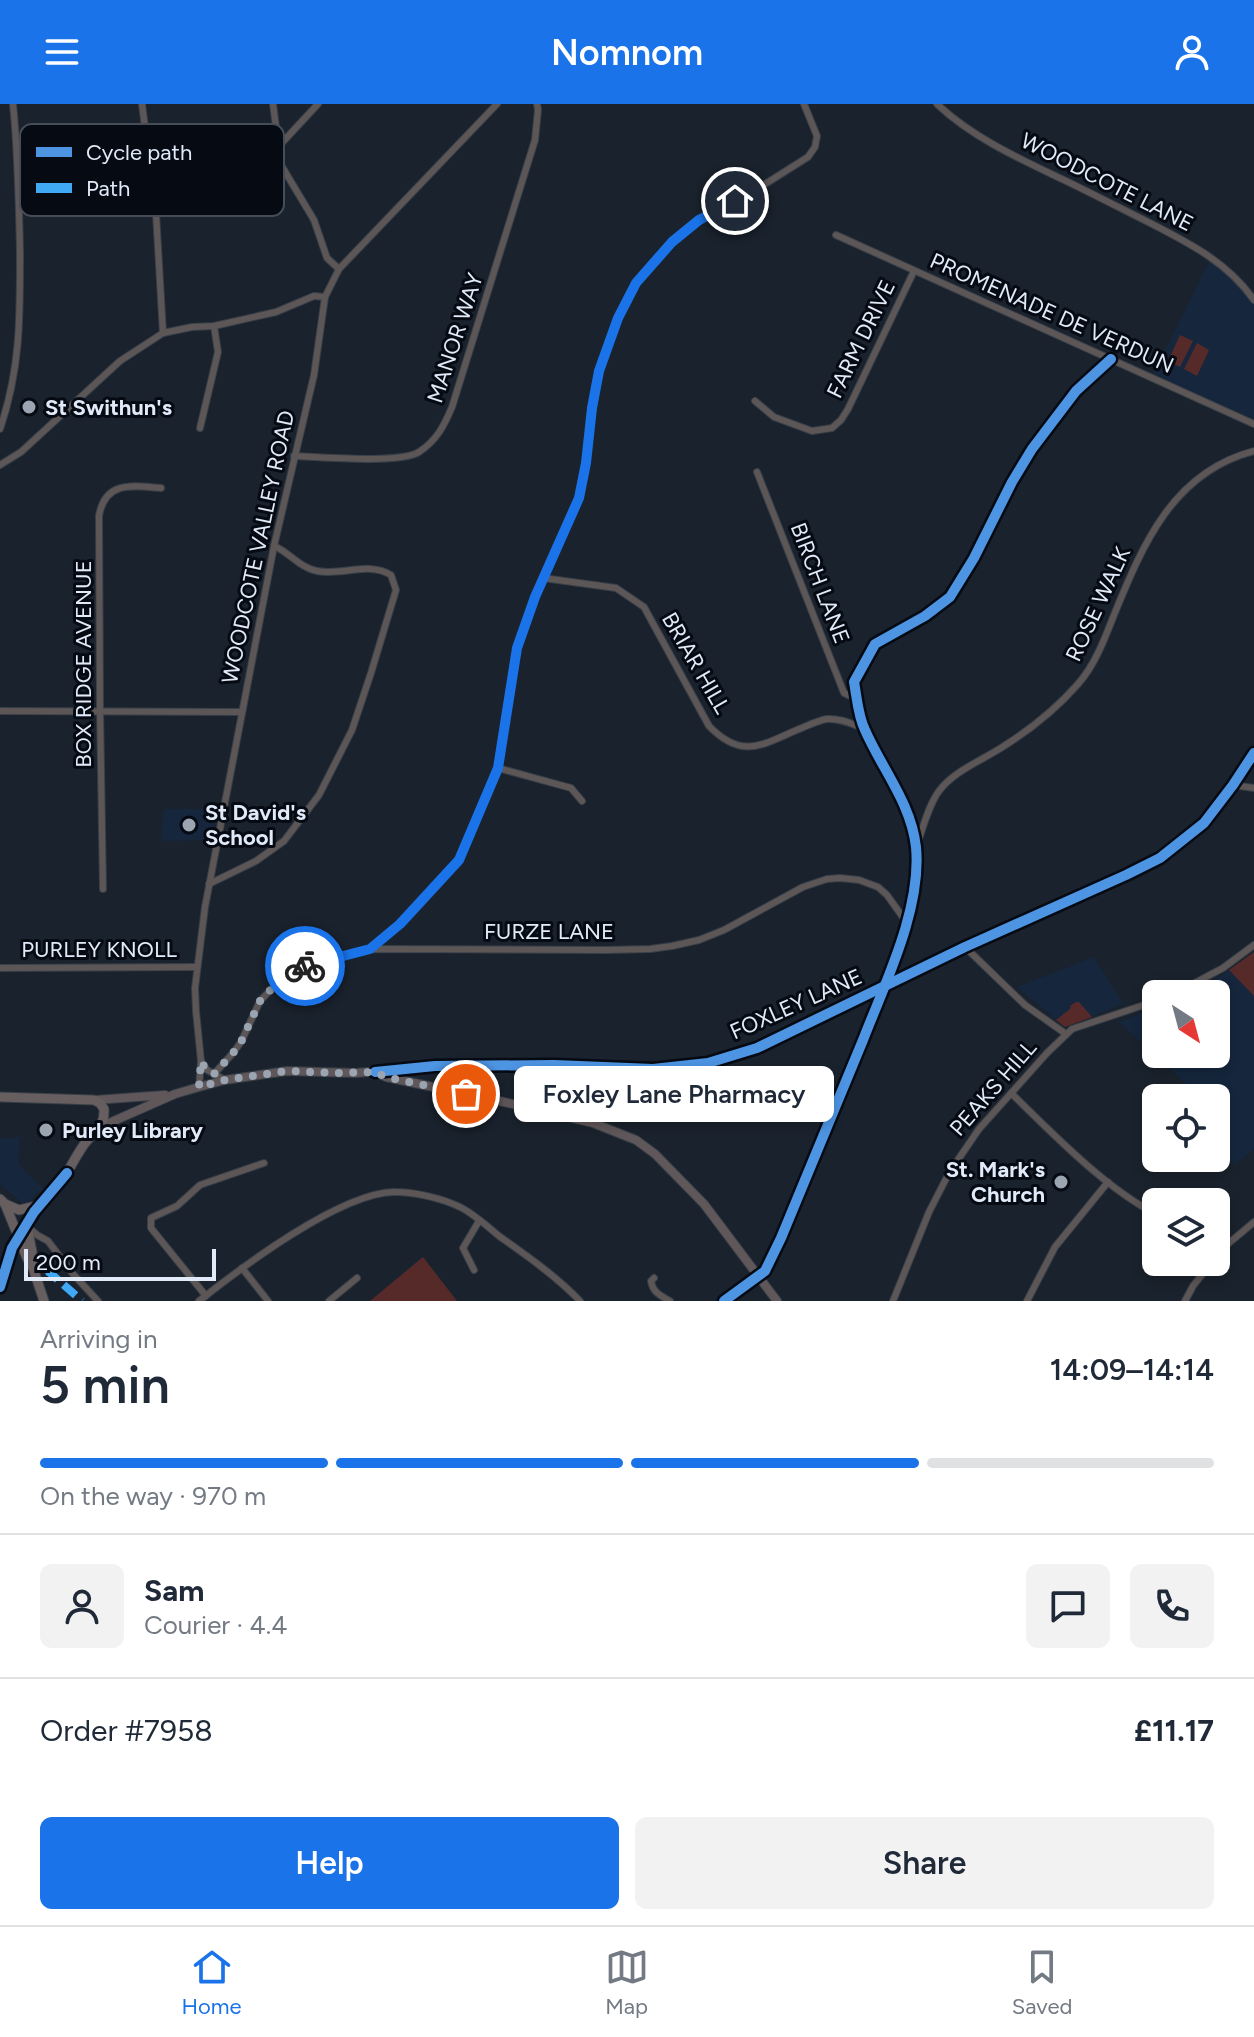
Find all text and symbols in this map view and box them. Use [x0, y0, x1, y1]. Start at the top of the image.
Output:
icon: menu [40, 30, 84, 74]
icon: person [1170, 30, 1214, 74]
text: Nomnom [551, 31, 703, 74]
legend [20, 124, 284, 216]
street label: WOODCOTE LANE [1016, 127, 1198, 237]
text: Cycle path [86, 139, 192, 166]
pin [701, 167, 769, 235]
text: Path [86, 175, 130, 202]
icon: home [713, 179, 757, 223]
street label: PROMENADE DE VERDUN [926, 247, 1178, 379]
street label: MANOR WAY [421, 269, 489, 406]
street label: FARM DRIVE [821, 276, 901, 402]
place label: St Swithun's [45, 394, 172, 421]
marker: St Swithun's [20, 398, 38, 416]
street label: WOODCOTE VALLEY ROAD [216, 408, 300, 686]
street label: BIRCH LANE [785, 519, 855, 647]
street label: ROSE WALK [1060, 542, 1136, 665]
street label: BOX RIDGE AVENUE [70, 560, 97, 768]
street label: BRIAR HILL [656, 607, 736, 719]
place label: St David's School [205, 799, 306, 851]
marker: St David's School [180, 816, 198, 834]
street label: FURZE LANE [484, 918, 614, 945]
courier [265, 926, 345, 1006]
street label: PURLEY KNOLL [21, 936, 177, 963]
icon: bike [283, 944, 327, 988]
street label: FOXLEY LANE [726, 963, 866, 1045]
north arrow [1142, 980, 1230, 1068]
map controls [1142, 980, 1230, 1276]
street label: PEAKS HILL [944, 1034, 1042, 1142]
pin [432, 1060, 500, 1128]
callout: Foxley Lane Pharmacy [514, 1066, 834, 1122]
icon: bag [444, 1072, 488, 1116]
text: Foxley Lane Pharmacy [543, 1078, 805, 1110]
button: locate [1142, 1084, 1230, 1172]
place label: Purley Library [62, 1117, 203, 1144]
marker: Purley Library [37, 1121, 55, 1139]
place label: St. Mark's Church [946, 1156, 1045, 1208]
marker: St. Mark's Church [1052, 1173, 1070, 1191]
button: layers [1142, 1188, 1230, 1276]
scale bar [24, 1245, 216, 1281]
text: 200 m [36, 1249, 101, 1276]
text: Arriving in [40, 1323, 158, 1355]
text: 14:09–14:14 [1050, 1351, 1214, 1388]
text: 5 min [40, 1354, 170, 1416]
text: On the way · 970 m [40, 1480, 266, 1512]
button: person [40, 1564, 124, 1648]
button: chat [1026, 1564, 1110, 1648]
button: phone [1130, 1564, 1214, 1648]
text: Sam [144, 1572, 204, 1609]
text: Courier · 4.4 [144, 1609, 287, 1641]
text: Order #7958 [40, 1712, 213, 1749]
text: £11.17 [1134, 1712, 1214, 1749]
button: Help [40, 1817, 619, 1909]
button: Share [635, 1817, 1214, 1909]
tab: Home [182, 1945, 242, 2020]
tab: Map [605, 1945, 649, 2020]
tab: Saved [1012, 1945, 1072, 2020]

